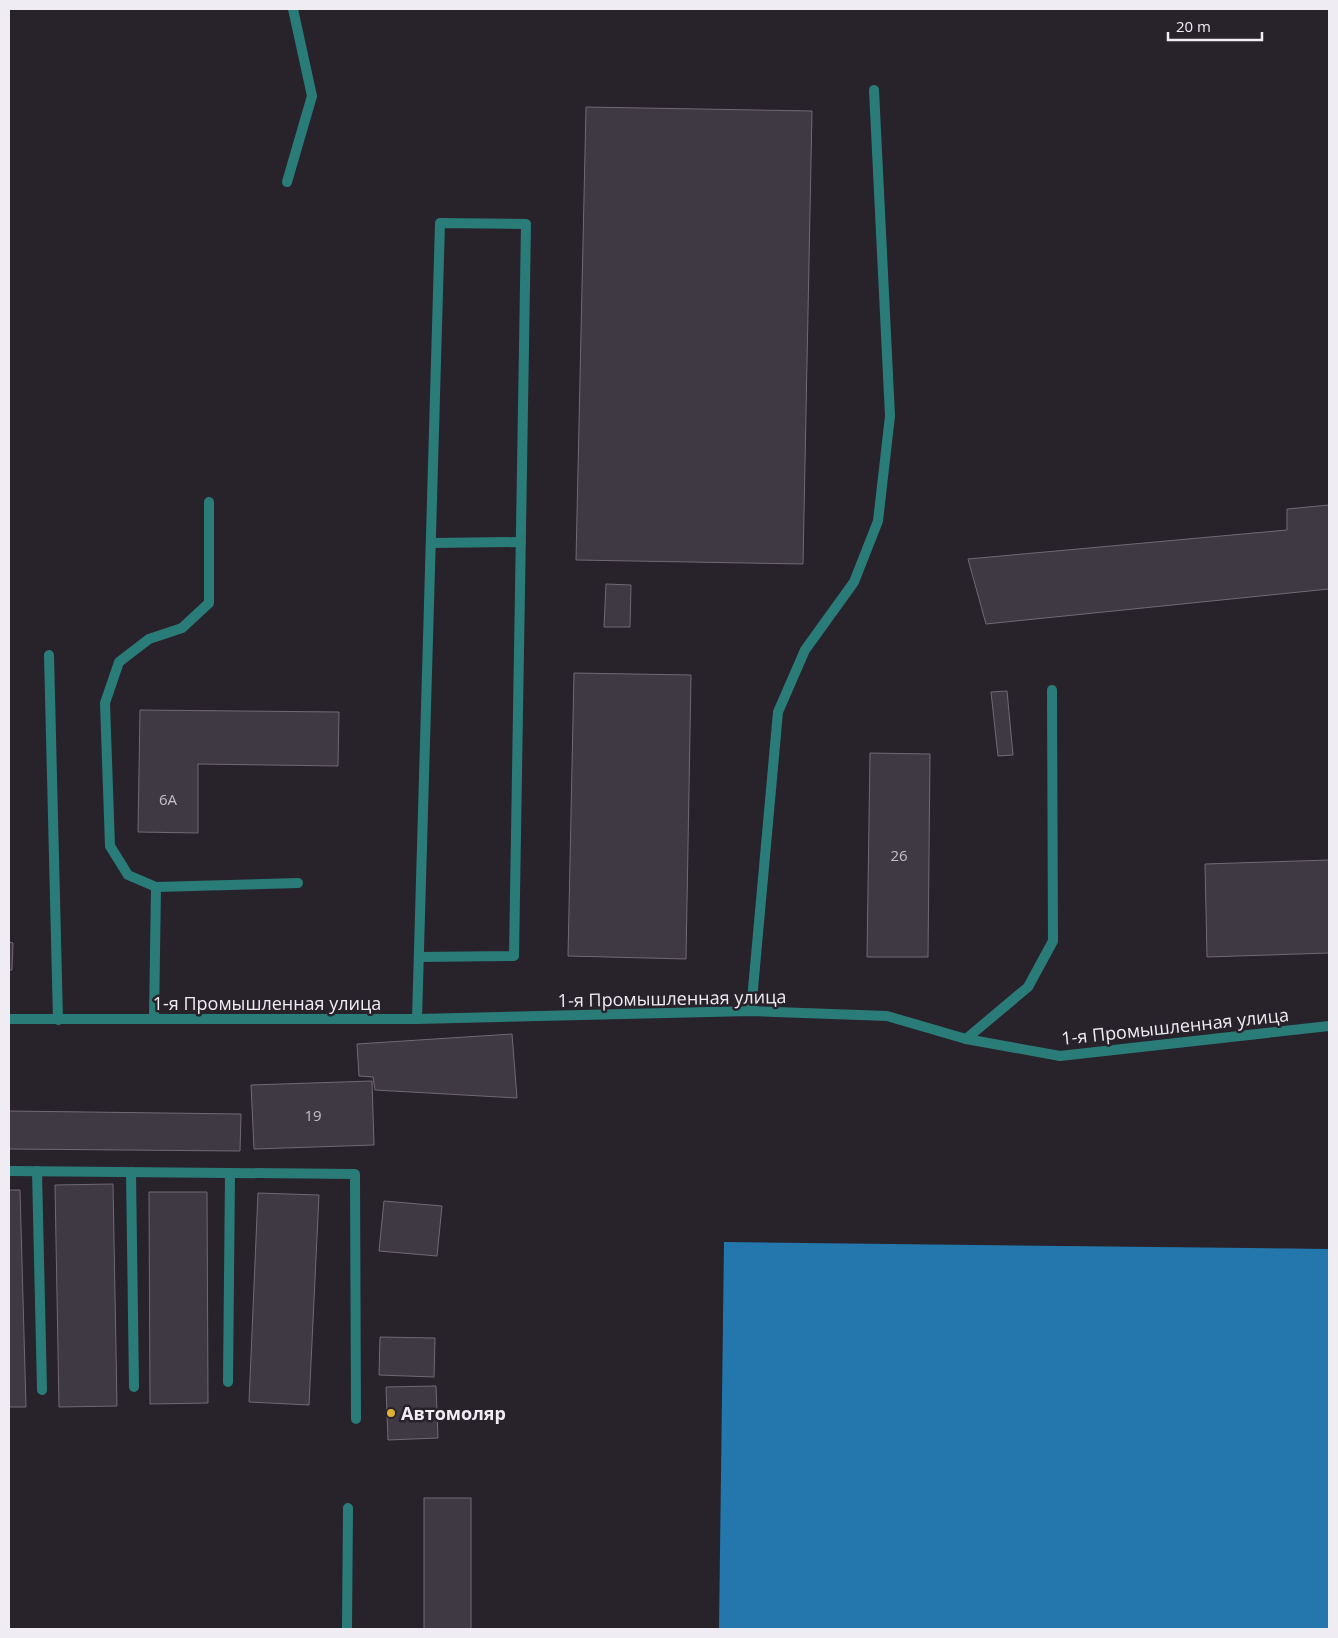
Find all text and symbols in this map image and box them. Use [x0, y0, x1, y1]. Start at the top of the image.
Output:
scale bar [1168, 10, 1262, 42]
text: 20 m [1176, 16, 1211, 36]
house number: 6А [159, 789, 178, 809]
house number: 26 [890, 845, 908, 865]
street label: 1-я Промышленная улица [558, 984, 786, 1012]
street label: 1-я Промышленная улица [153, 991, 381, 1015]
street label: 1-я Промышленная улица [1060, 1002, 1290, 1050]
house number: 19 [304, 1105, 322, 1125]
place label: Автомоляр [401, 1401, 506, 1425]
marker: Автомоляр [385, 1407, 397, 1419]

